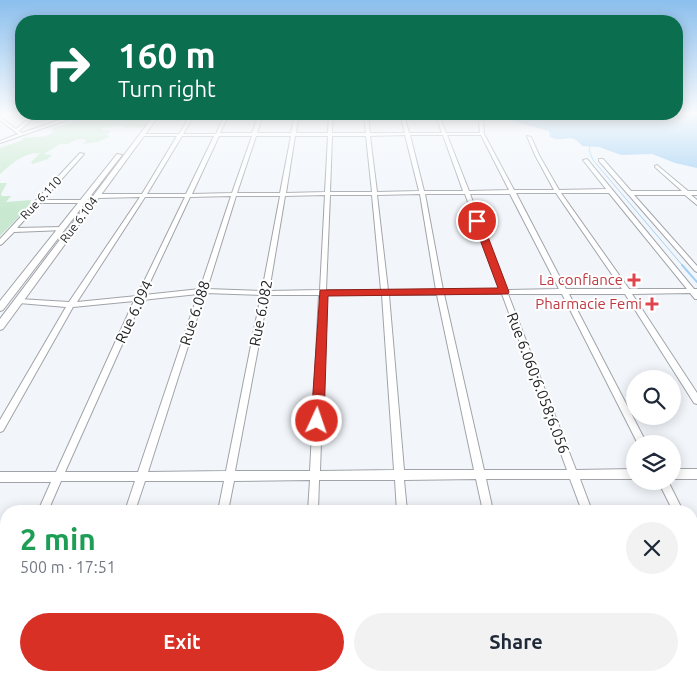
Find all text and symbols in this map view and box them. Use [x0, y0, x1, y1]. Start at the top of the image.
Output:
icon: right [35, 35, 100, 100]
text: 160 m [118, 35, 216, 75]
text: Turn right [118, 76, 216, 101]
street label: Rue 6.110 [18, 173, 64, 222]
street label: Rue 6.104 [57, 194, 100, 245]
pin [456, 200, 498, 242]
icon: arrive [463, 207, 491, 235]
place label: La confiance [539, 271, 623, 288]
marker: La confiance [627, 273, 641, 287]
street label: Rue 6.094 [112, 278, 155, 346]
street label: Rue 6.088 [176, 278, 213, 347]
street label: Rue 6.082 [246, 278, 275, 347]
place label: Pharmacie Femi [535, 295, 642, 312]
marker: Pharmacie Femi [646, 298, 658, 310]
street label: Rue 6.060;6.058;6.056 [504, 310, 573, 456]
map controls [626, 370, 681, 490]
button: search [626, 370, 681, 425]
position arrow [290, 394, 342, 446]
button: layers [626, 435, 681, 490]
text: 2 min [20, 522, 96, 556]
button: close [626, 522, 678, 574]
text: 500 m · 17:51 [20, 558, 116, 576]
button: Exit [20, 613, 344, 671]
button: Share [354, 613, 678, 671]

